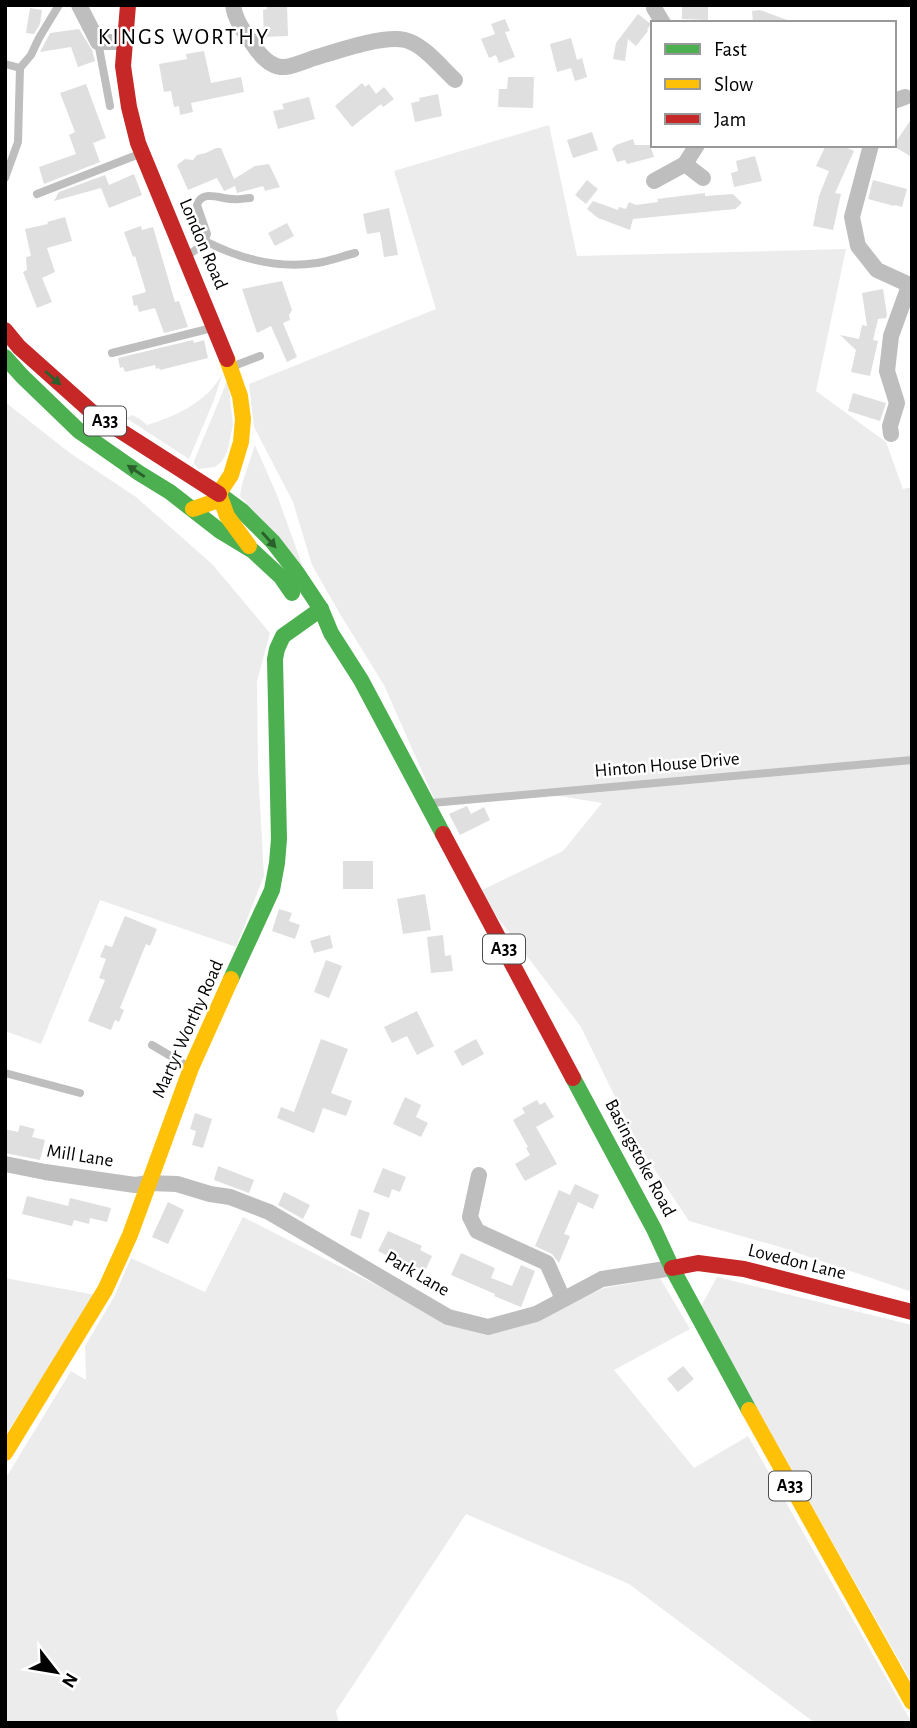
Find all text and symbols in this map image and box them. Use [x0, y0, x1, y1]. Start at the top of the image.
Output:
legend [651, 21, 896, 147]
district label: KINGS WORTHY [98, 26, 270, 49]
text: Fast [714, 39, 747, 60]
text: Slow [714, 74, 753, 95]
text: Jam [714, 109, 746, 130]
street label: London Road [175, 196, 231, 292]
one-way arrow [44, 370, 61, 386]
road number: A33 [84, 407, 126, 436]
one-way arrow [127, 464, 145, 478]
one-way arrow [261, 531, 277, 548]
street label: Hinton House Drive [594, 749, 740, 781]
road number: A33 [483, 934, 525, 964]
street label: Martyr Worthy Road [149, 957, 227, 1101]
street label: Basingstoke Road [601, 1096, 679, 1220]
street label: Mill Lane [45, 1141, 115, 1171]
street label: Lovedon Lane [746, 1241, 848, 1283]
street label: Park Lane [382, 1248, 452, 1300]
road number: A33 [769, 1471, 811, 1500]
north arrow [21, 1637, 91, 1707]
text: N [58, 1669, 81, 1691]

